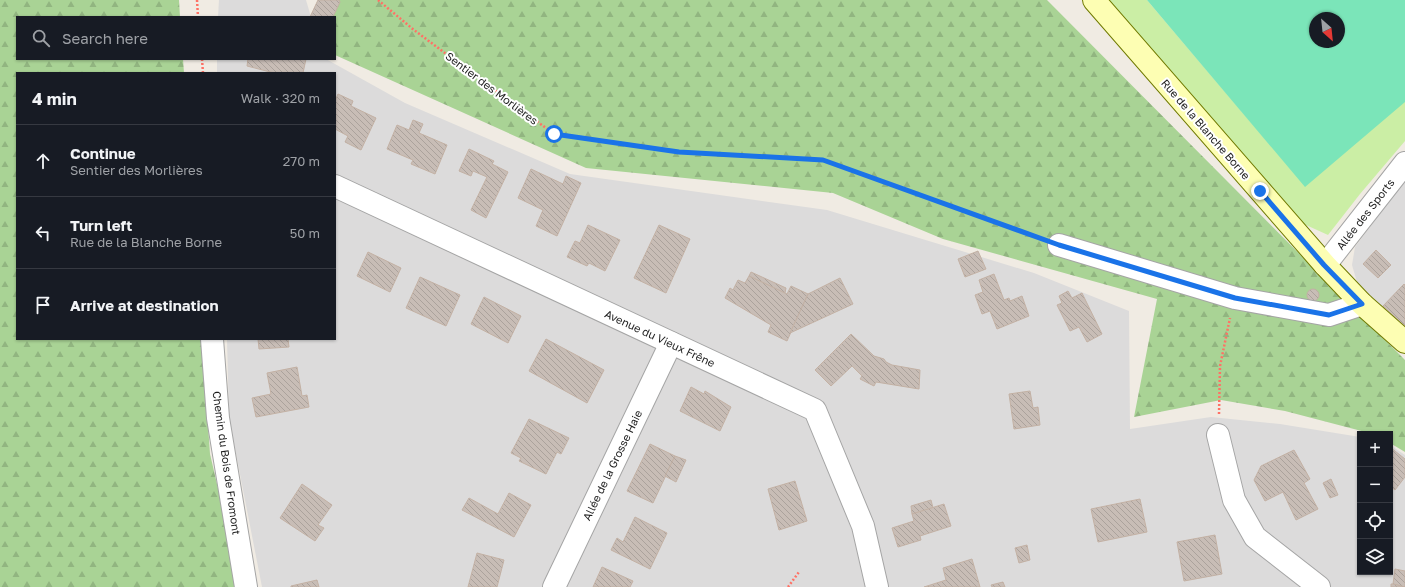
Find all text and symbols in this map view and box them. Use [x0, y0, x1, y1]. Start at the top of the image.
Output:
north arrow [1309, 12, 1345, 48]
search box [16, 16, 336, 60]
icon: search [30, 27, 52, 49]
text: Search here [62, 29, 148, 47]
street label: Sentier des Morlières [443, 49, 541, 127]
street label: Rue de la Blanche Borne [1159, 76, 1253, 182]
text: 4 min [32, 88, 77, 109]
text: Walk · 320 m [241, 90, 320, 106]
route start [545, 125, 563, 143]
text: Continue [70, 144, 136, 162]
icon: ahead [32, 150, 54, 172]
text: 270 m [283, 153, 320, 169]
text: Sentier des Morlières [70, 162, 203, 178]
street label: Allée des Sports [1333, 176, 1397, 252]
route end [1251, 182, 1269, 200]
text: Turn left [70, 216, 132, 234]
icon: left [32, 222, 54, 244]
text: 50 m [290, 225, 320, 241]
text: Rue de la Blanche Borne [70, 234, 222, 250]
icon: arrive [32, 294, 54, 316]
text: Arrive at destination [70, 296, 219, 314]
street label: Avenue du Vieux Frêne [603, 307, 717, 369]
street label: Chemin du Bois de Fromont [210, 390, 244, 536]
street label: Allée de la Grosse Haie [580, 408, 644, 522]
map controls [1357, 431, 1393, 575]
button: + [1357, 431, 1393, 467]
button: − [1357, 467, 1393, 503]
button: locate [1357, 503, 1393, 539]
button: layers [1357, 539, 1393, 575]

